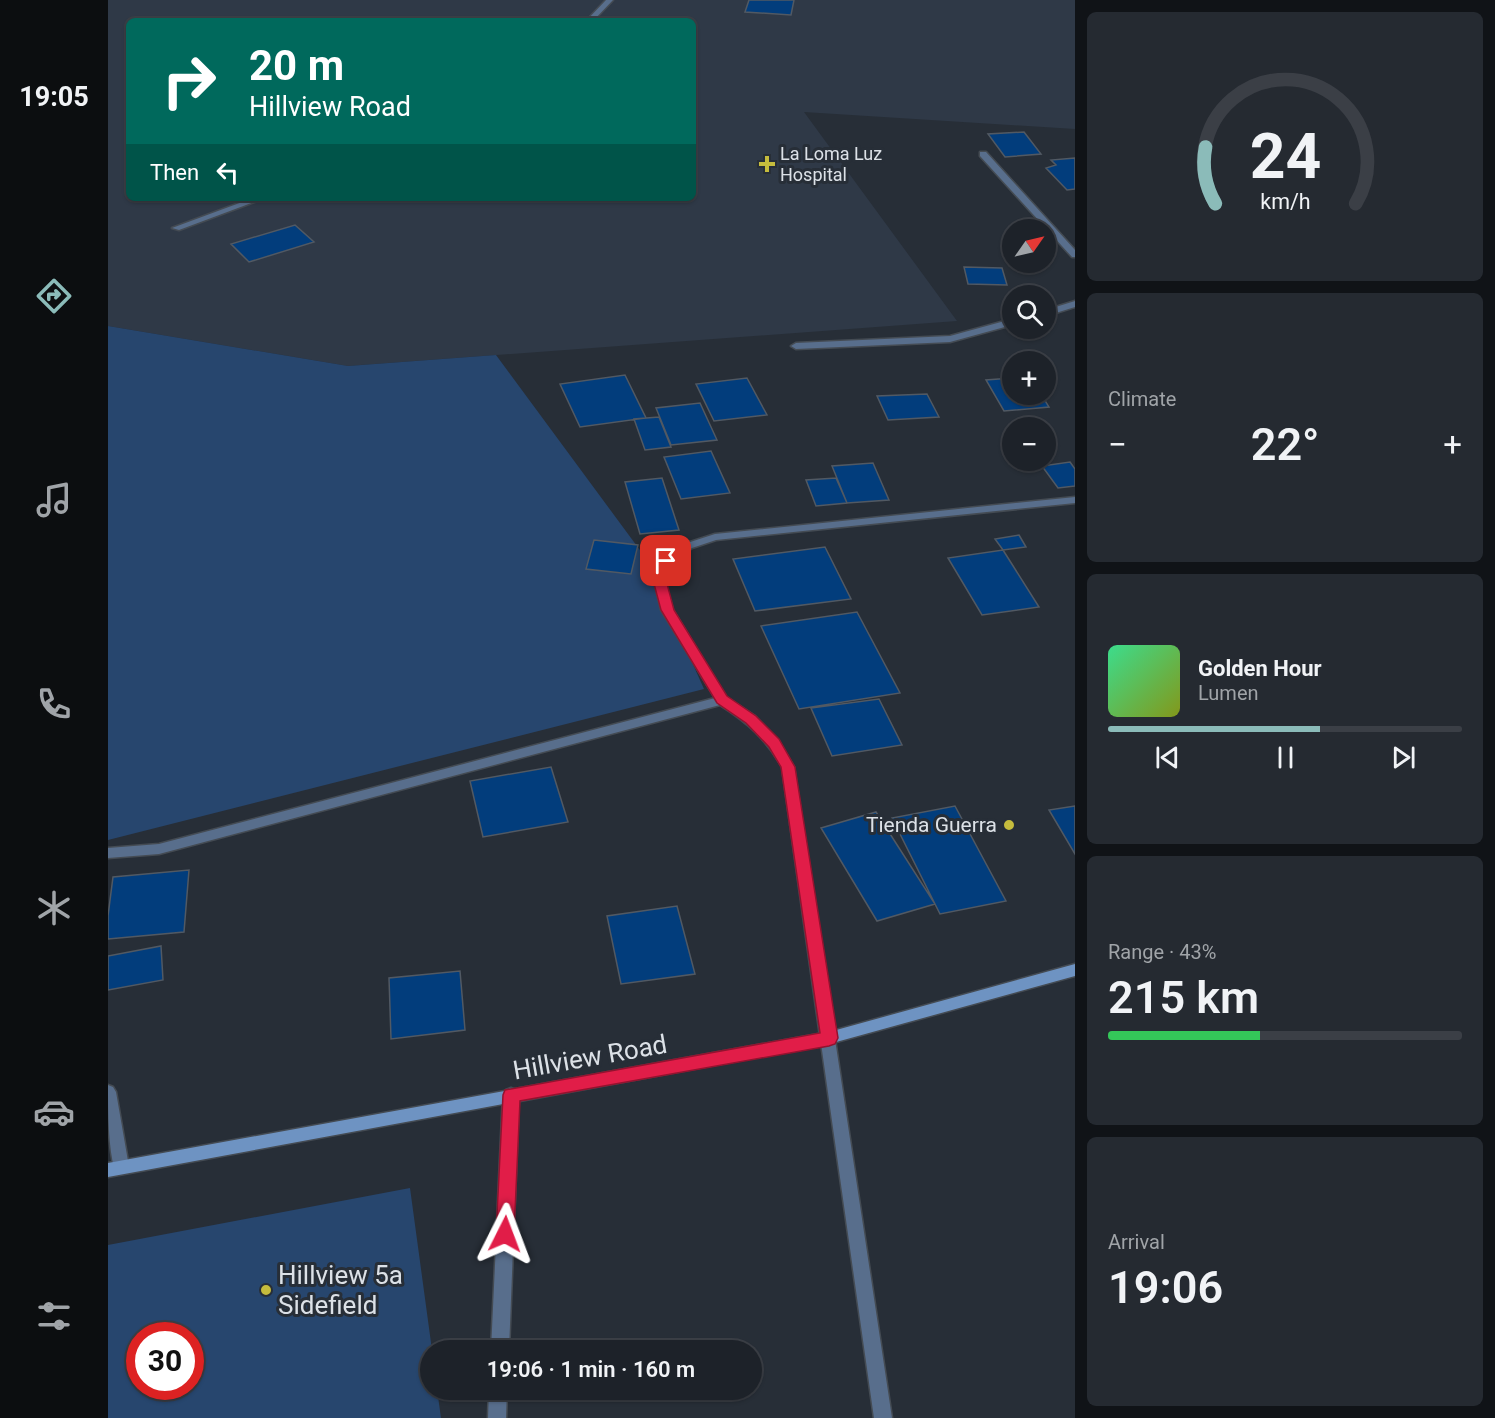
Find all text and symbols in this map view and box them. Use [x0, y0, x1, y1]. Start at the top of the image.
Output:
text: 20 m [249, 41, 344, 90]
icon: right [150, 42, 228, 120]
text: 19:05 [19, 81, 89, 113]
text: Hillview Road [249, 91, 411, 123]
text: 24 [1249, 120, 1321, 193]
place label: La Loma Luz Hospital [780, 143, 882, 185]
marker: La Loma Luz Hospital [758, 155, 776, 173]
icon: left [211, 156, 244, 189]
text: Then [150, 160, 199, 185]
text: km/h [1260, 189, 1310, 214]
north arrow [1002, 219, 1056, 273]
map controls [1002, 219, 1056, 471]
icon: directions [33, 275, 75, 317]
button: search [1002, 285, 1056, 339]
button: + [1002, 351, 1056, 405]
text: Climate [1108, 387, 1176, 411]
button: − [1002, 417, 1056, 471]
text: 22° [1251, 418, 1319, 471]
text: − [1108, 425, 1127, 464]
text: + [1443, 425, 1462, 464]
icon: music [33, 479, 75, 521]
pin [640, 535, 691, 586]
icon: arrive [649, 544, 682, 577]
text: Golden Hour [1198, 656, 1322, 681]
text: Lumen [1198, 681, 1259, 705]
icon: phone [33, 683, 75, 725]
icon: previous [1151, 741, 1184, 774]
icon: pause [1269, 741, 1302, 774]
icon: next [1387, 741, 1420, 774]
place label: Tienda Guerra [866, 813, 997, 837]
marker: Tienda Guerra [1002, 818, 1016, 832]
icon: climate [33, 887, 75, 929]
text: Range · 43% [1108, 940, 1216, 964]
text: 215 km [1108, 971, 1259, 1024]
street label: Hillview Road [511, 1029, 669, 1085]
icon: car [33, 1091, 75, 1133]
position arrow [473, 1202, 537, 1266]
text: Arrival [1108, 1230, 1165, 1254]
place label: Hillview 5a Sidefield [278, 1260, 403, 1320]
text: 19:06 [1108, 1261, 1223, 1314]
marker: Hillview 5a Sidefield [259, 1283, 273, 1297]
icon: filters [33, 1295, 75, 1337]
speed limit sign: 30 [126, 1322, 204, 1400]
text: 19:06 · 1 min · 160 m [487, 1357, 695, 1382]

